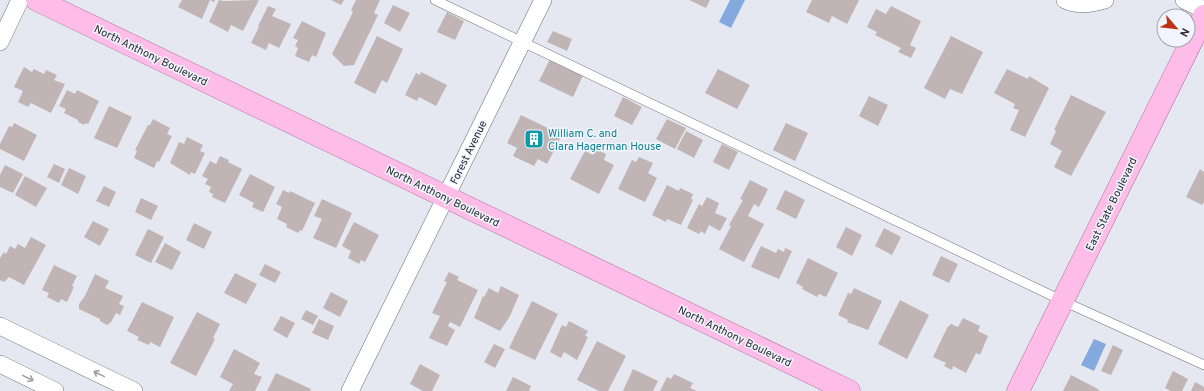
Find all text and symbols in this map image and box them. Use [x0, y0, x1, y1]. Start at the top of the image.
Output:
north arrow [1156, 8, 1196, 48]
street label: North Anthony Boulevard [91, 22, 210, 90]
text: N [1176, 25, 1192, 39]
street label: Forest Avenue [447, 118, 490, 187]
place label: William C. and Clara Hagerman House [548, 127, 661, 154]
building icon: William C. and Clara Hagerman House [523, 128, 545, 150]
street label: East State Boulevard [1083, 155, 1141, 254]
street label: North Anthony Boulevard [383, 163, 502, 231]
street label: North Anthony Boulevard [675, 303, 794, 371]
one-way arrow [94, 370, 106, 377]
one-way arrow [21, 375, 33, 382]

